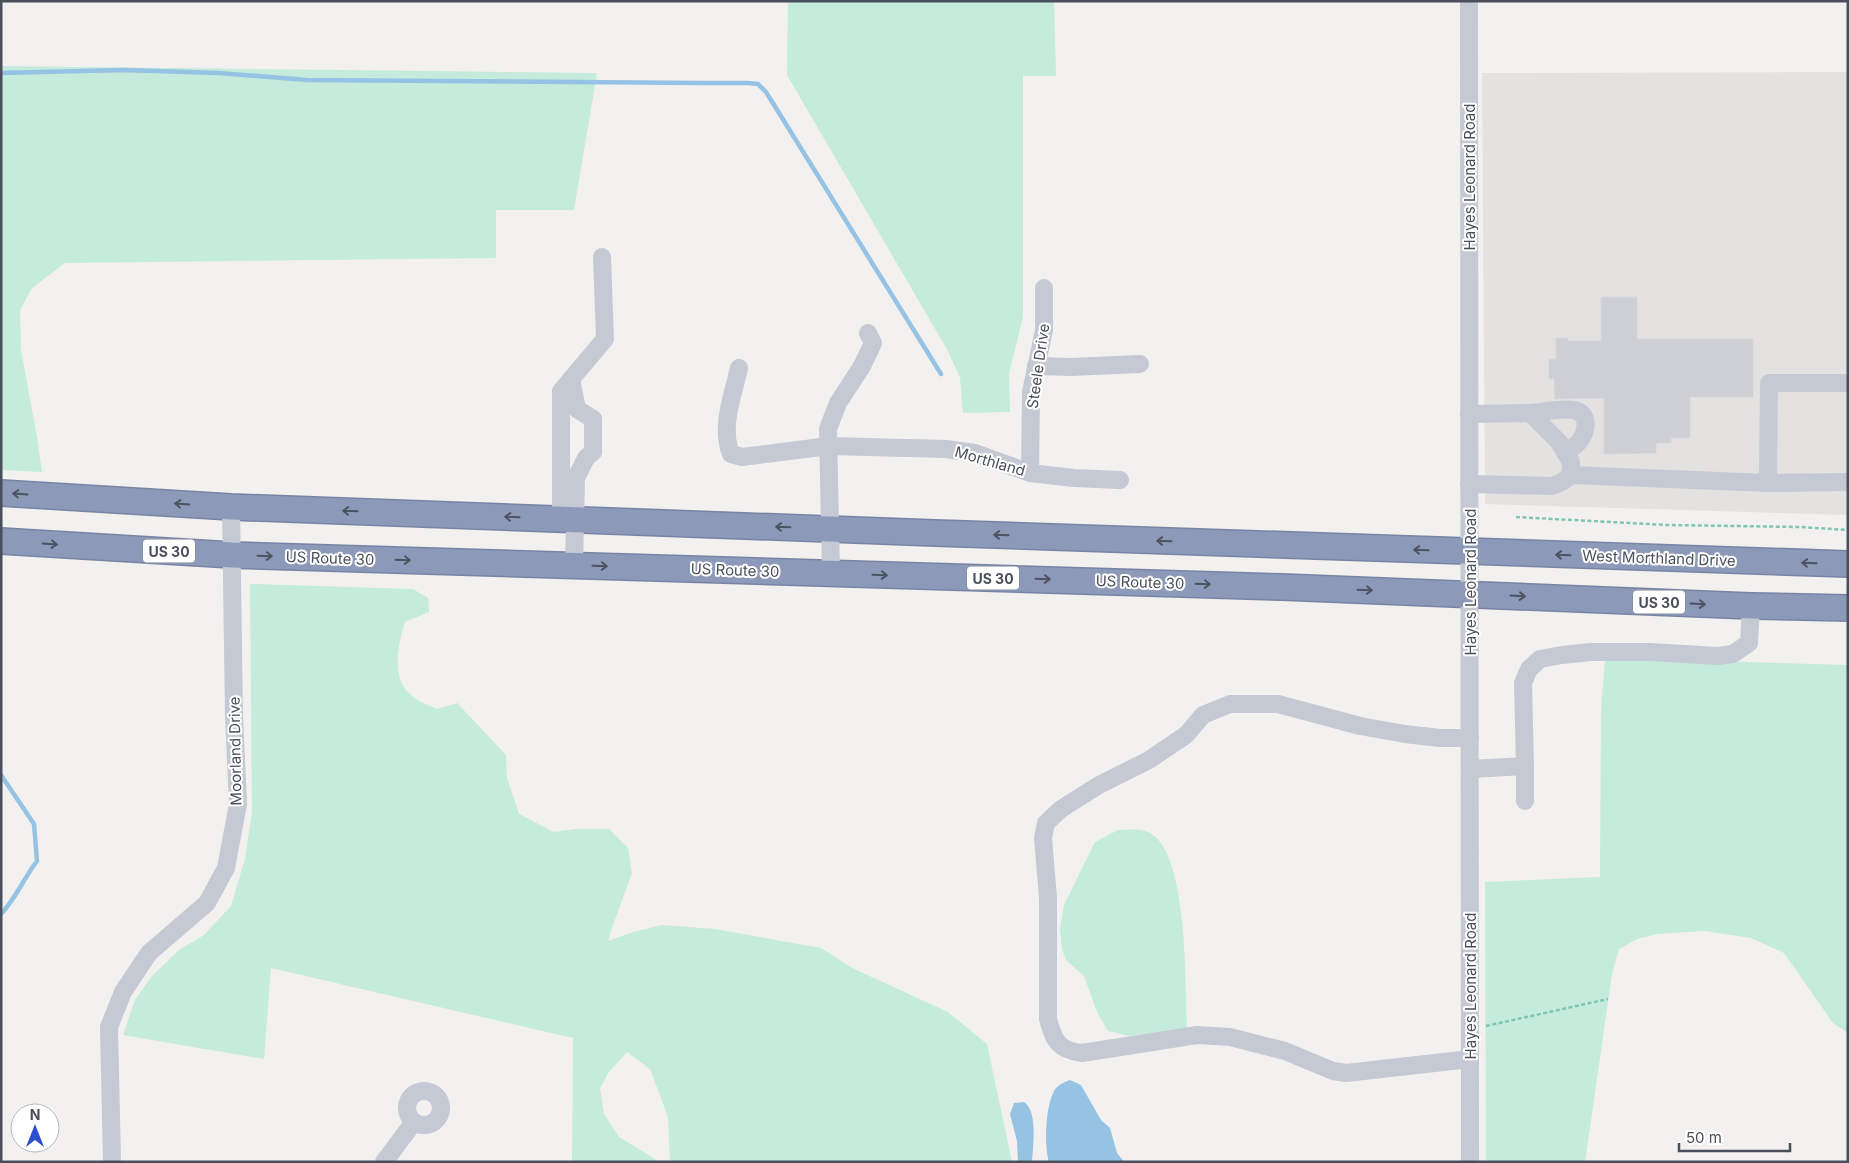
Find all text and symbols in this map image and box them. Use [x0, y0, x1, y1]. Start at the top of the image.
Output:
street label: Hayes Leonard Road [1460, 104, 1479, 250]
street label: Steele Drive [1023, 322, 1053, 410]
street label: Morthland [953, 442, 1027, 480]
one-way arrow [12, 489, 28, 498]
one-way arrow [174, 499, 190, 508]
one-way arrow [342, 507, 358, 516]
street label: Hayes Leonard Road [1461, 509, 1480, 655]
one-way arrow [504, 513, 520, 522]
one-way arrow [775, 523, 791, 532]
one-way arrow [994, 531, 1010, 540]
one-way arrow [1156, 536, 1172, 546]
one-way arrow [42, 540, 58, 549]
road number: US 30 [143, 540, 195, 562]
one-way arrow [1413, 545, 1429, 555]
street label: West Morthland Drive [1582, 546, 1736, 570]
street label: US Route 30 [285, 547, 375, 569]
one-way arrow [1556, 550, 1572, 559]
one-way arrow [256, 551, 272, 561]
one-way arrow [394, 555, 410, 565]
one-way arrow [1801, 558, 1817, 567]
street label: US Route 30 [690, 559, 780, 581]
one-way arrow [592, 561, 608, 571]
road number: US 30 [967, 566, 1019, 590]
one-way arrow [872, 570, 888, 579]
street label: US Route 30 [1095, 571, 1185, 593]
one-way arrow [1034, 575, 1050, 584]
one-way arrow [1194, 580, 1210, 589]
one-way arrow [1356, 585, 1373, 595]
road number: US 30 [1633, 590, 1685, 614]
one-way arrow [1510, 591, 1526, 601]
one-way arrow [1690, 599, 1706, 609]
street label: Moorland Drive [225, 696, 245, 806]
street label: Hayes Leonard Road [1461, 913, 1480, 1059]
north arrow [10, 1103, 60, 1153]
text: N [30, 1106, 40, 1123]
scale bar [1679, 1120, 1790, 1152]
text: 50 m [1686, 1128, 1722, 1147]

